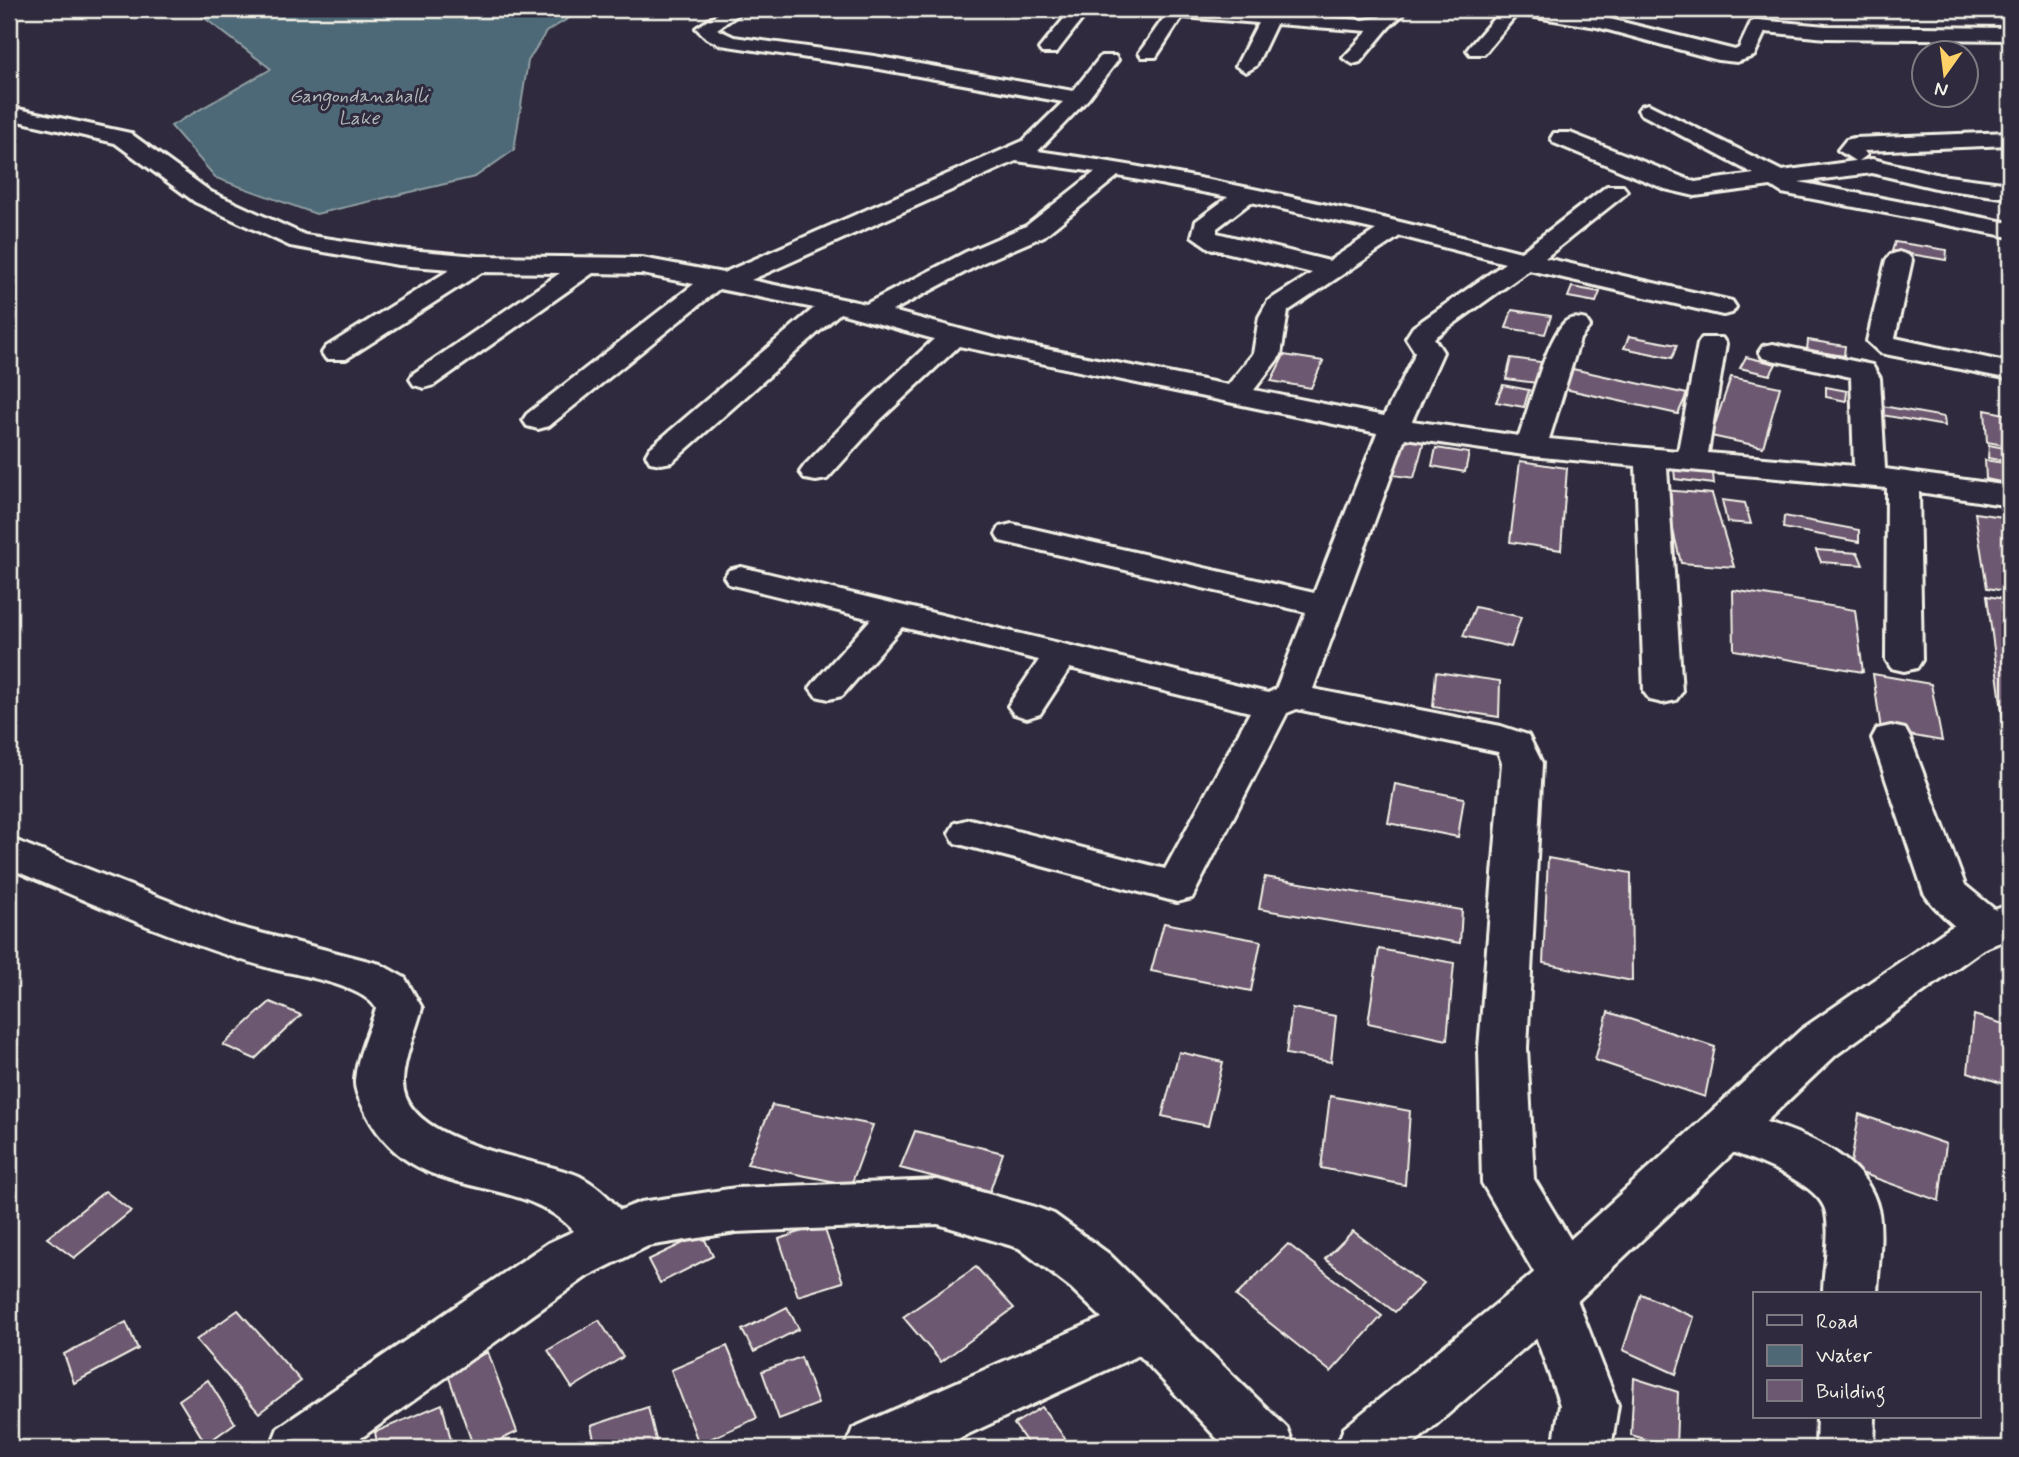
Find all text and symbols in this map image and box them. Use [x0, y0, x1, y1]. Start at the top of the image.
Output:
north arrow [1910, 38, 1980, 108]
text: N [1932, 75, 1950, 103]
water label: Gangondanahalli Lake [290, 84, 431, 131]
legend [1753, 1292, 1980, 1418]
text: Road [1816, 1308, 1858, 1336]
text: Water [1816, 1342, 1872, 1370]
text: Building [1816, 1378, 1886, 1408]

